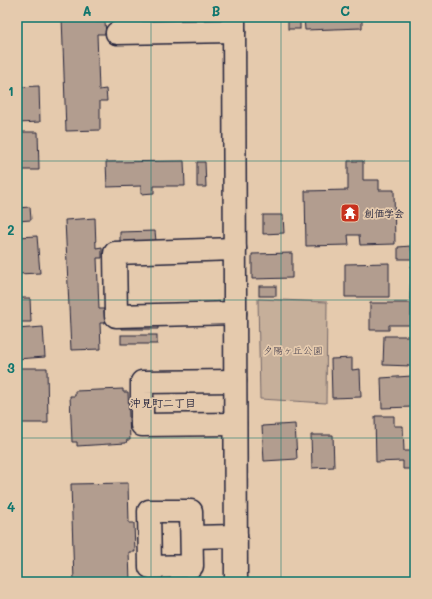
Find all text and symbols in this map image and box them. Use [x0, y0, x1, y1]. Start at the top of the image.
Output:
text: A [82, 2, 92, 19]
text: B [212, 2, 221, 19]
text: C [340, 2, 350, 19]
text: 1 [8, 82, 14, 99]
temple icon: 創価学会 [339, 202, 361, 224]
place label: 創価学会 [364, 206, 404, 220]
text: 2 [7, 221, 15, 238]
park label: 夕陽ヶ丘公園 [263, 343, 323, 357]
text: 3 [7, 359, 15, 376]
district label: 沖見町二丁目 [130, 395, 196, 410]
text: 4 [7, 498, 15, 515]

